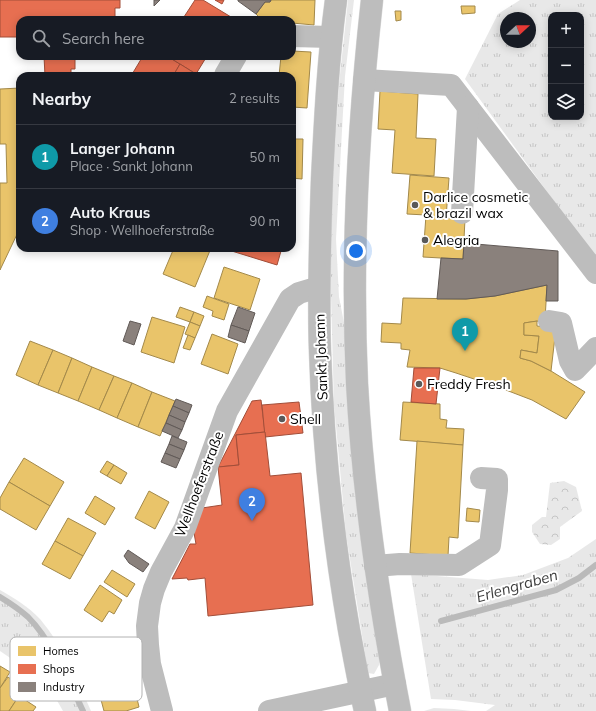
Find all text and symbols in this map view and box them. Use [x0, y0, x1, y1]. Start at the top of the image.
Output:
north arrow [500, 12, 536, 48]
map controls [548, 12, 584, 120]
button: + [548, 12, 584, 48]
search box [16, 16, 296, 60]
icon: search [30, 27, 52, 49]
text: Search here [62, 29, 144, 48]
button: − [548, 48, 584, 84]
button: layers [548, 84, 584, 120]
text: Nearby [32, 88, 91, 109]
text: 2 results [229, 90, 280, 106]
text: Langer Johann [70, 139, 175, 158]
text: 1 [41, 149, 49, 165]
text: 50 m [250, 149, 280, 165]
text: Place · Sankt Johann [70, 158, 193, 174]
place label: Darlice cosmetic & brazil wax [423, 188, 529, 222]
marker: Darlice cosmetic & brazil wax [410, 200, 420, 210]
text: Auto Kraus [70, 203, 150, 222]
text: 2 [41, 213, 49, 229]
text: 90 m [250, 213, 280, 229]
text: Shop · Wellhoeferstraße [70, 222, 214, 238]
place label: Alegria [433, 231, 480, 249]
marker: Alegria [420, 235, 430, 245]
your location [346, 241, 366, 261]
street label: Sankt Johann [310, 313, 332, 401]
pin: 1 [452, 318, 478, 351]
place label: Freddy Fresh [427, 375, 511, 393]
marker: Freddy Fresh [414, 379, 424, 389]
place label: Shell [290, 410, 321, 428]
marker: Shell [277, 414, 287, 424]
street label: Wellhoeferstraße [171, 429, 227, 539]
pin: 2 [239, 488, 265, 521]
water label: Erlengraben [474, 565, 560, 606]
legend [10, 637, 142, 701]
text: Homes [43, 644, 79, 658]
text: Shops [43, 662, 75, 676]
text: Industry [43, 680, 85, 694]

